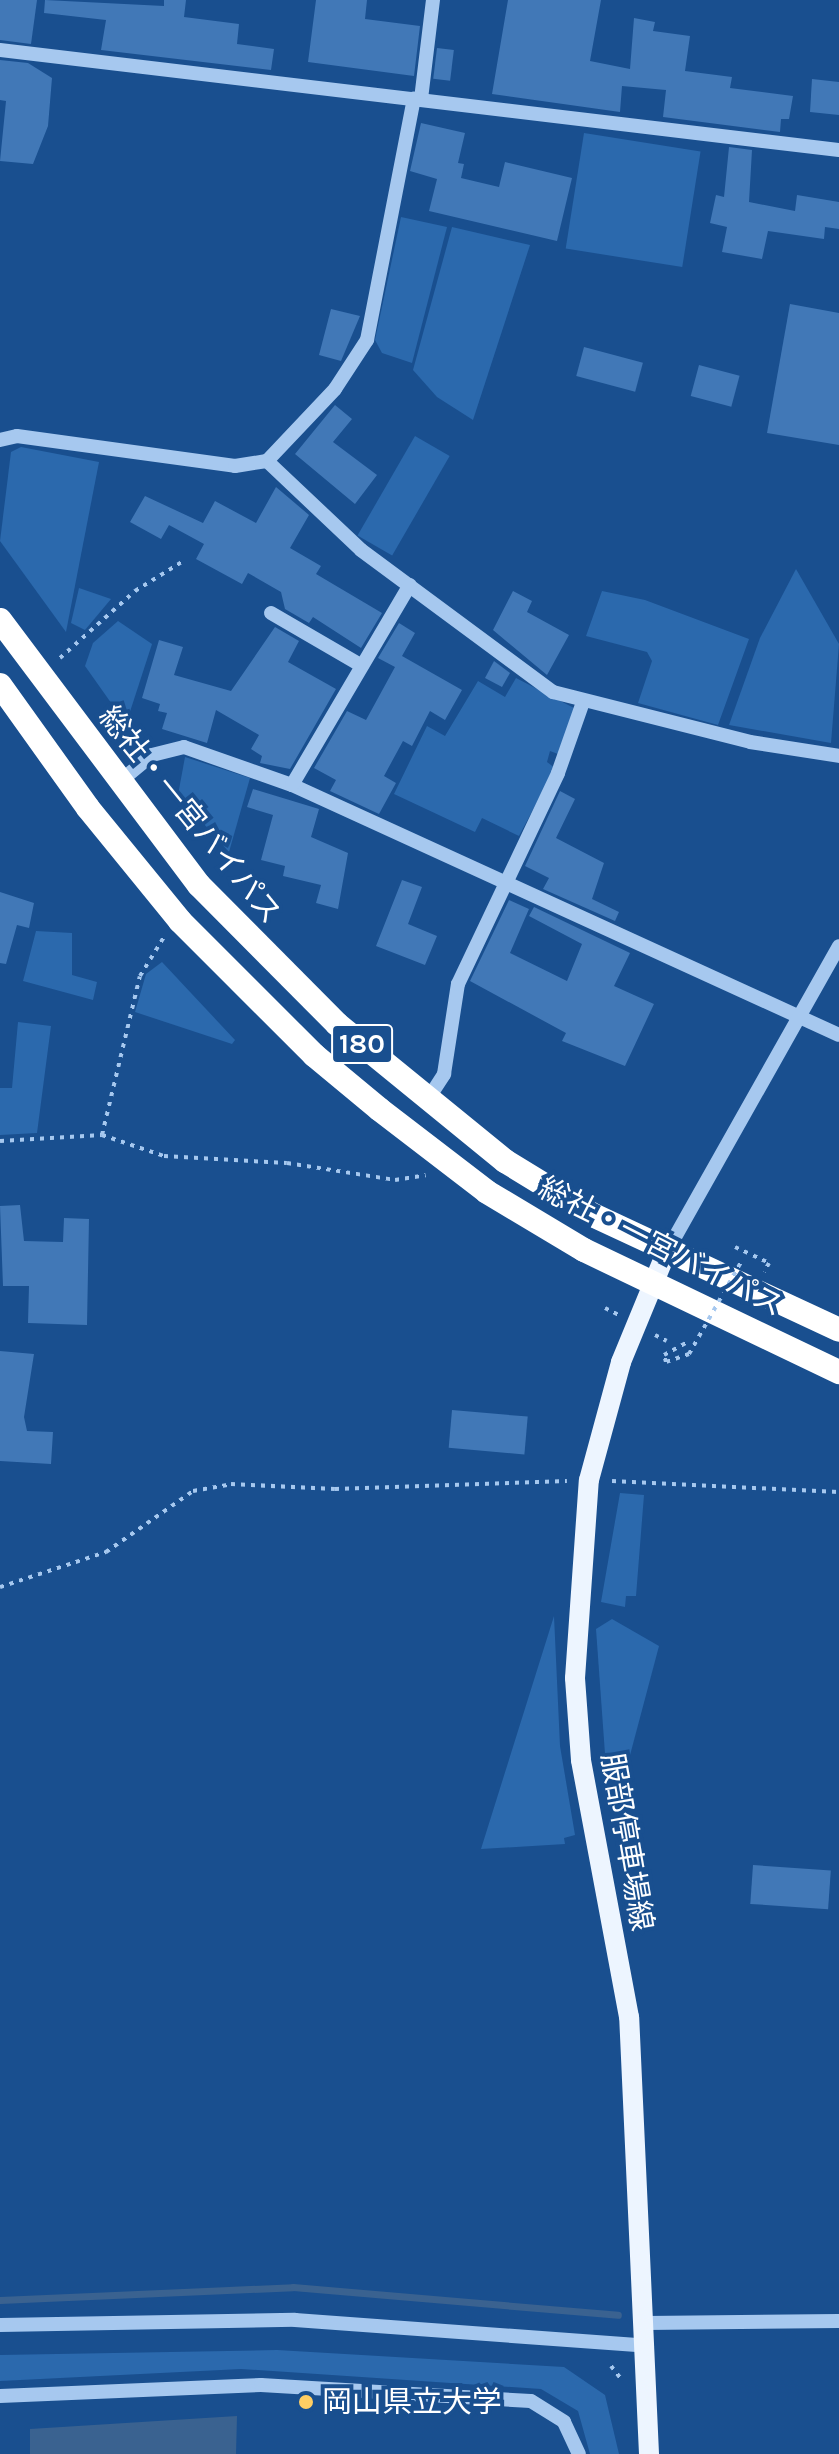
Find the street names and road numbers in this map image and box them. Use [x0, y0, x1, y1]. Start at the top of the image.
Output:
street label: 総社・一宮バイパス [91, 699, 289, 931]
road number: 180 [330, 1020, 394, 1068]
street label: 総社・一宮バイパス [533, 1170, 789, 1324]
street label: 服部停車場線 [594, 1750, 660, 1934]

